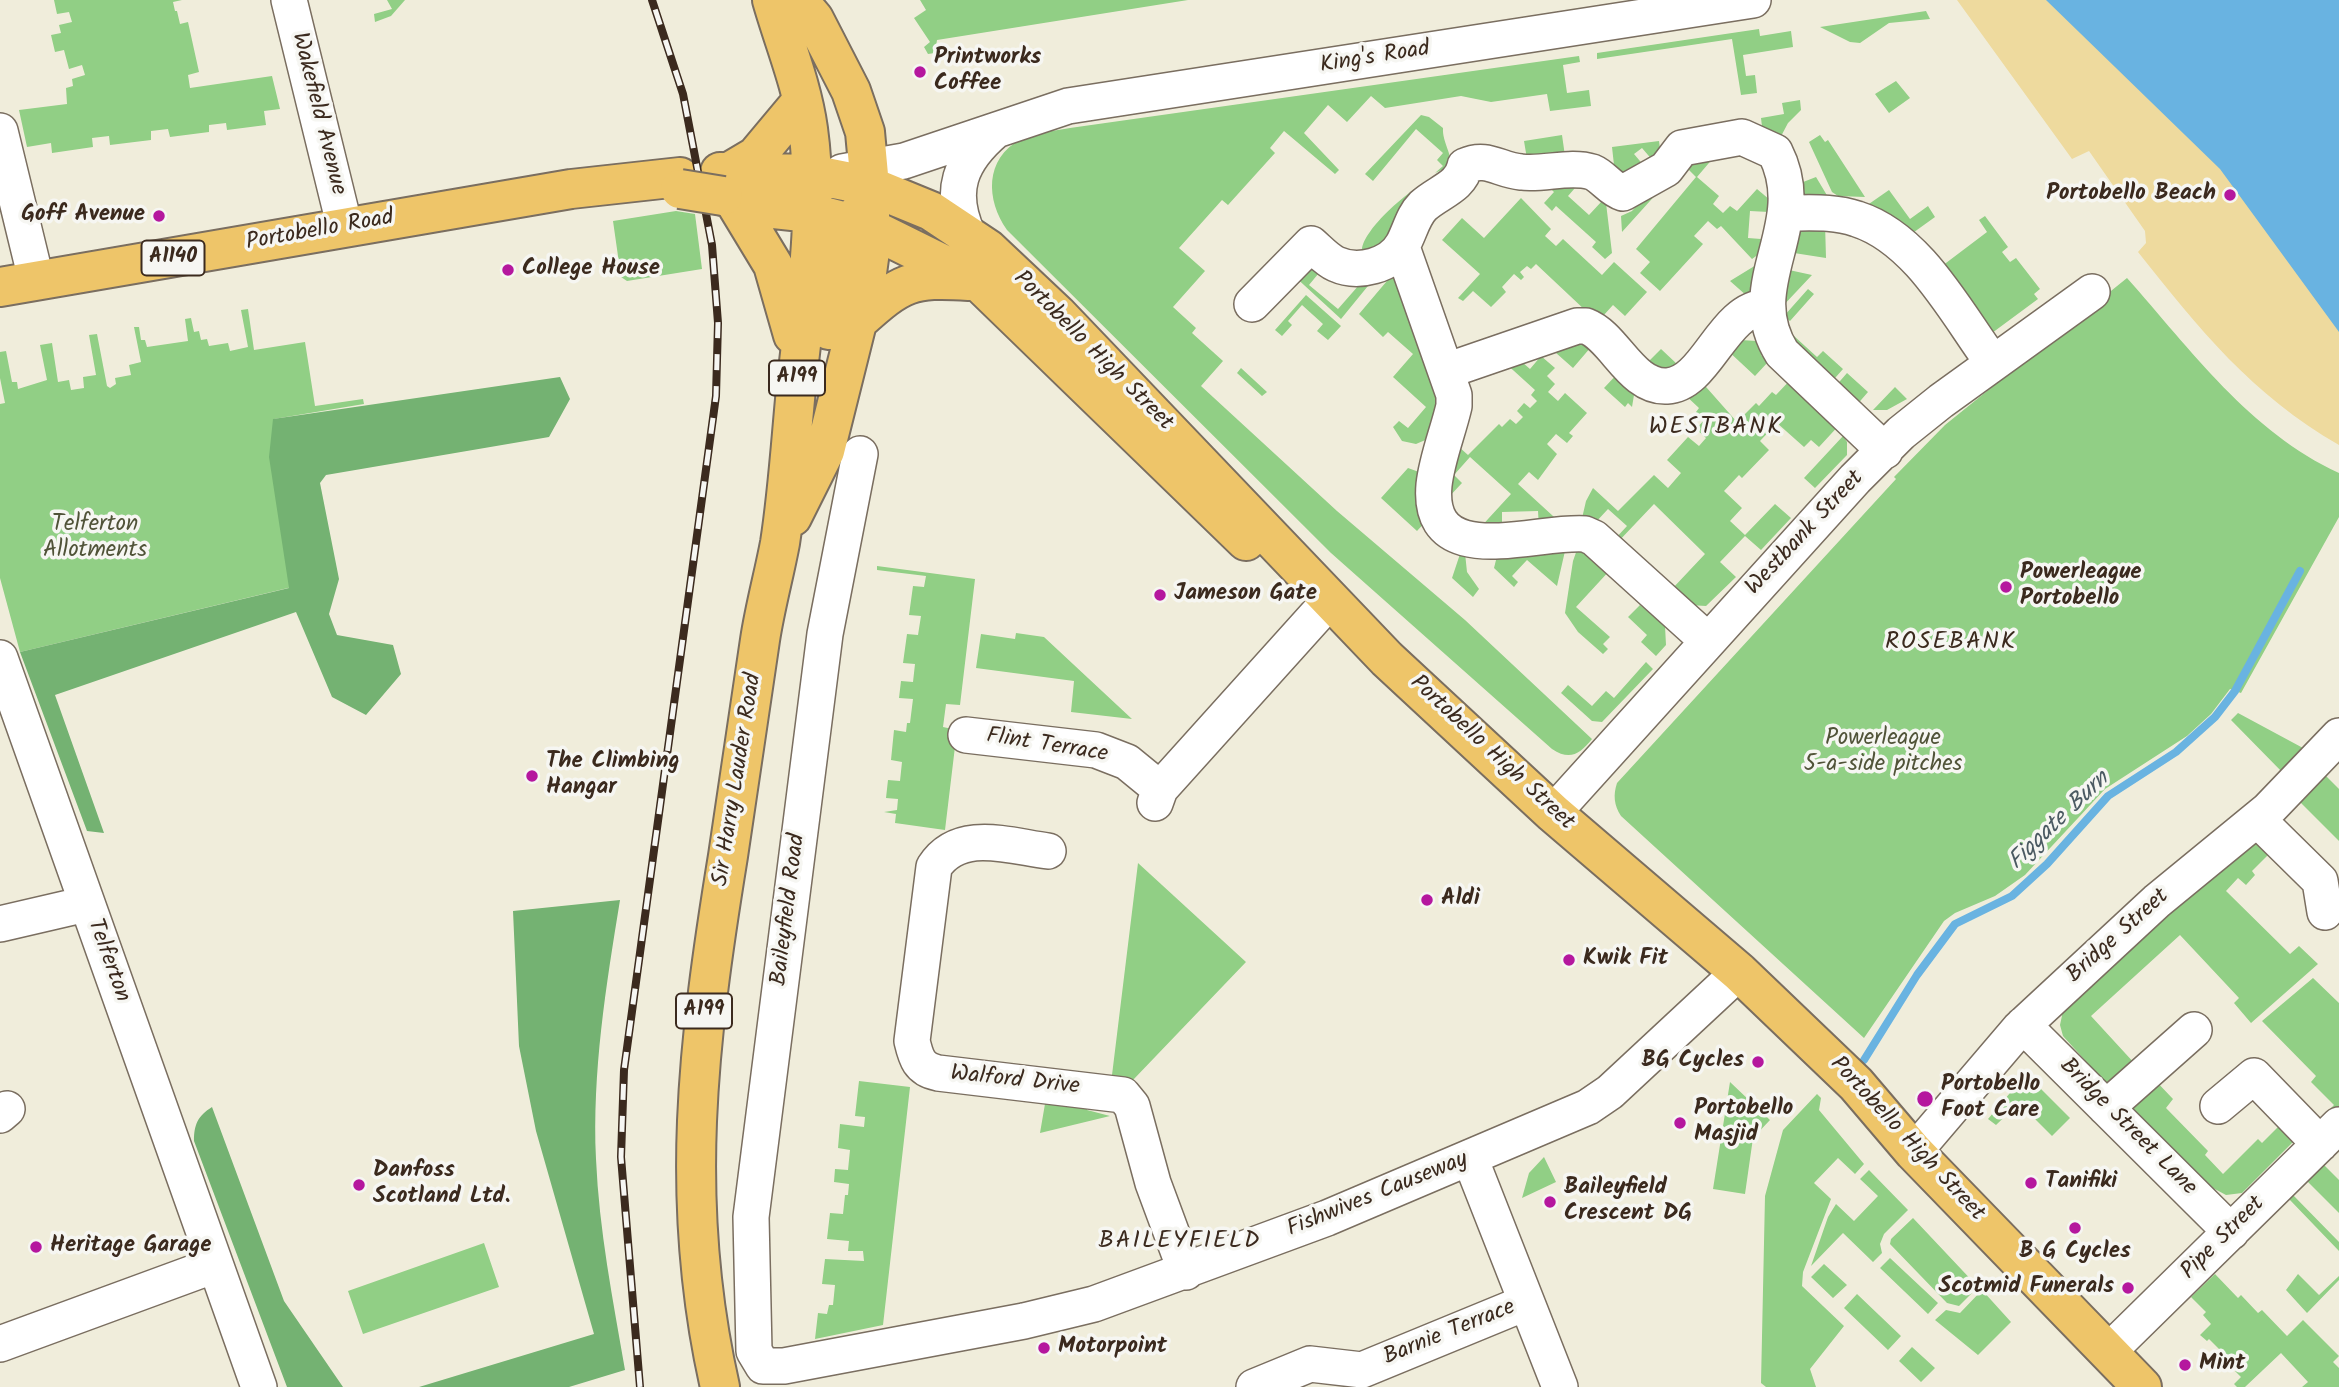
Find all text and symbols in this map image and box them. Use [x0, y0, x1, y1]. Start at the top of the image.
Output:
street label: Wakefield Avenue [283, 30, 351, 198]
street label: King's Road [1318, 37, 1432, 81]
place label: Printworks Coffee [934, 45, 1041, 99]
marker: Printworks Coffee [912, 64, 928, 80]
place label: Portobello Beach [2046, 181, 2216, 209]
marker: Portobello Beach [2222, 187, 2238, 203]
place label: Goff Avenue [21, 202, 145, 230]
street label: Portobello Road [244, 205, 396, 259]
marker: Goff Avenue [151, 208, 167, 224]
road number: A1140 [142, 240, 204, 276]
place label: College House [522, 256, 660, 284]
marker: College House [500, 262, 516, 278]
street label: Portobello High Street [1006, 266, 1178, 438]
road number: A199 [769, 360, 825, 396]
district label: WESTBANK [1650, 415, 1782, 443]
street label: Westbank Street [1741, 466, 1871, 602]
park label: Telferton Allotments [43, 512, 147, 566]
place label: Powerleague Portobello [2020, 560, 2142, 614]
marker: Powerleague Portobello [1998, 579, 2014, 595]
place label: Jameson Gate [1174, 581, 1317, 609]
marker: Jameson Gate [1152, 587, 1168, 603]
district label: ROSEBANK [1886, 630, 2016, 658]
street label: Portobello High Street [1403, 671, 1579, 837]
street label: Sir Harry Lauder Road [709, 672, 769, 888]
street label: Flint Terrace [984, 724, 1110, 770]
park label: Powerleague 5-a-side pitches [1804, 726, 1962, 780]
place label: The Climbing Hangar [546, 749, 679, 803]
water label: Figgate Burn [2003, 767, 2117, 877]
marker: The Climbing Hangar [524, 768, 540, 784]
street label: Baileyfield Road [767, 833, 813, 987]
street label: Bridge Street [2062, 884, 2176, 990]
place label: Aldi [1441, 886, 1480, 914]
marker: Aldi [1419, 892, 1435, 908]
street label: Telferton [79, 916, 135, 1006]
place label: Kwik Fit [1583, 946, 1668, 974]
marker: Kwik Fit [1561, 952, 1577, 968]
road number: A199 [676, 993, 732, 1028]
place label: BG Cycles [1642, 1048, 1744, 1076]
street label: Portobello High Street [1823, 1052, 1989, 1228]
street label: Bridge Street Lane [2052, 1053, 2202, 1203]
marker: BG Cycles [1750, 1054, 1766, 1070]
street label: Walford Drive [949, 1061, 1081, 1103]
place label: Portobello Foot Care [1941, 1072, 2040, 1126]
marker: Portobello Foot Care [1915, 1089, 1935, 1109]
place label: Portobello Masjid [1694, 1096, 1793, 1150]
marker: Portobello Masjid [1672, 1115, 1688, 1131]
street label: Fishwives Causeway [1284, 1147, 1472, 1245]
place label: Danfoss Scotland Ltd. [373, 1158, 510, 1212]
place label: Tanifiki [2045, 1169, 2117, 1197]
place label: Baileyfield Crescent DG [1564, 1175, 1692, 1229]
marker: Tanifiki [2023, 1175, 2039, 1191]
marker: Danfoss Scotland Ltd. [351, 1177, 367, 1193]
street label: Pipe Street [2176, 1191, 2272, 1287]
marker: Baileyfield Crescent DG [1542, 1194, 1558, 1210]
marker: B G Cycles [2067, 1220, 2083, 1236]
district label: BAILEYFIELD [1100, 1229, 1260, 1257]
place label: Heritage Garage [50, 1233, 212, 1261]
marker: Heritage Garage [28, 1239, 44, 1255]
place label: B G Cycles [2019, 1239, 2131, 1267]
place label: Scotmid Funerals [1939, 1274, 2114, 1302]
marker: Scotmid Funerals [2120, 1280, 2136, 1296]
street label: Barnie Terrace [1380, 1295, 1520, 1373]
place label: Motorpoint [1058, 1334, 1167, 1362]
marker: Motorpoint [1036, 1340, 1052, 1356]
place label: Mint [2199, 1351, 2245, 1379]
marker: Mint [2177, 1357, 2193, 1373]

